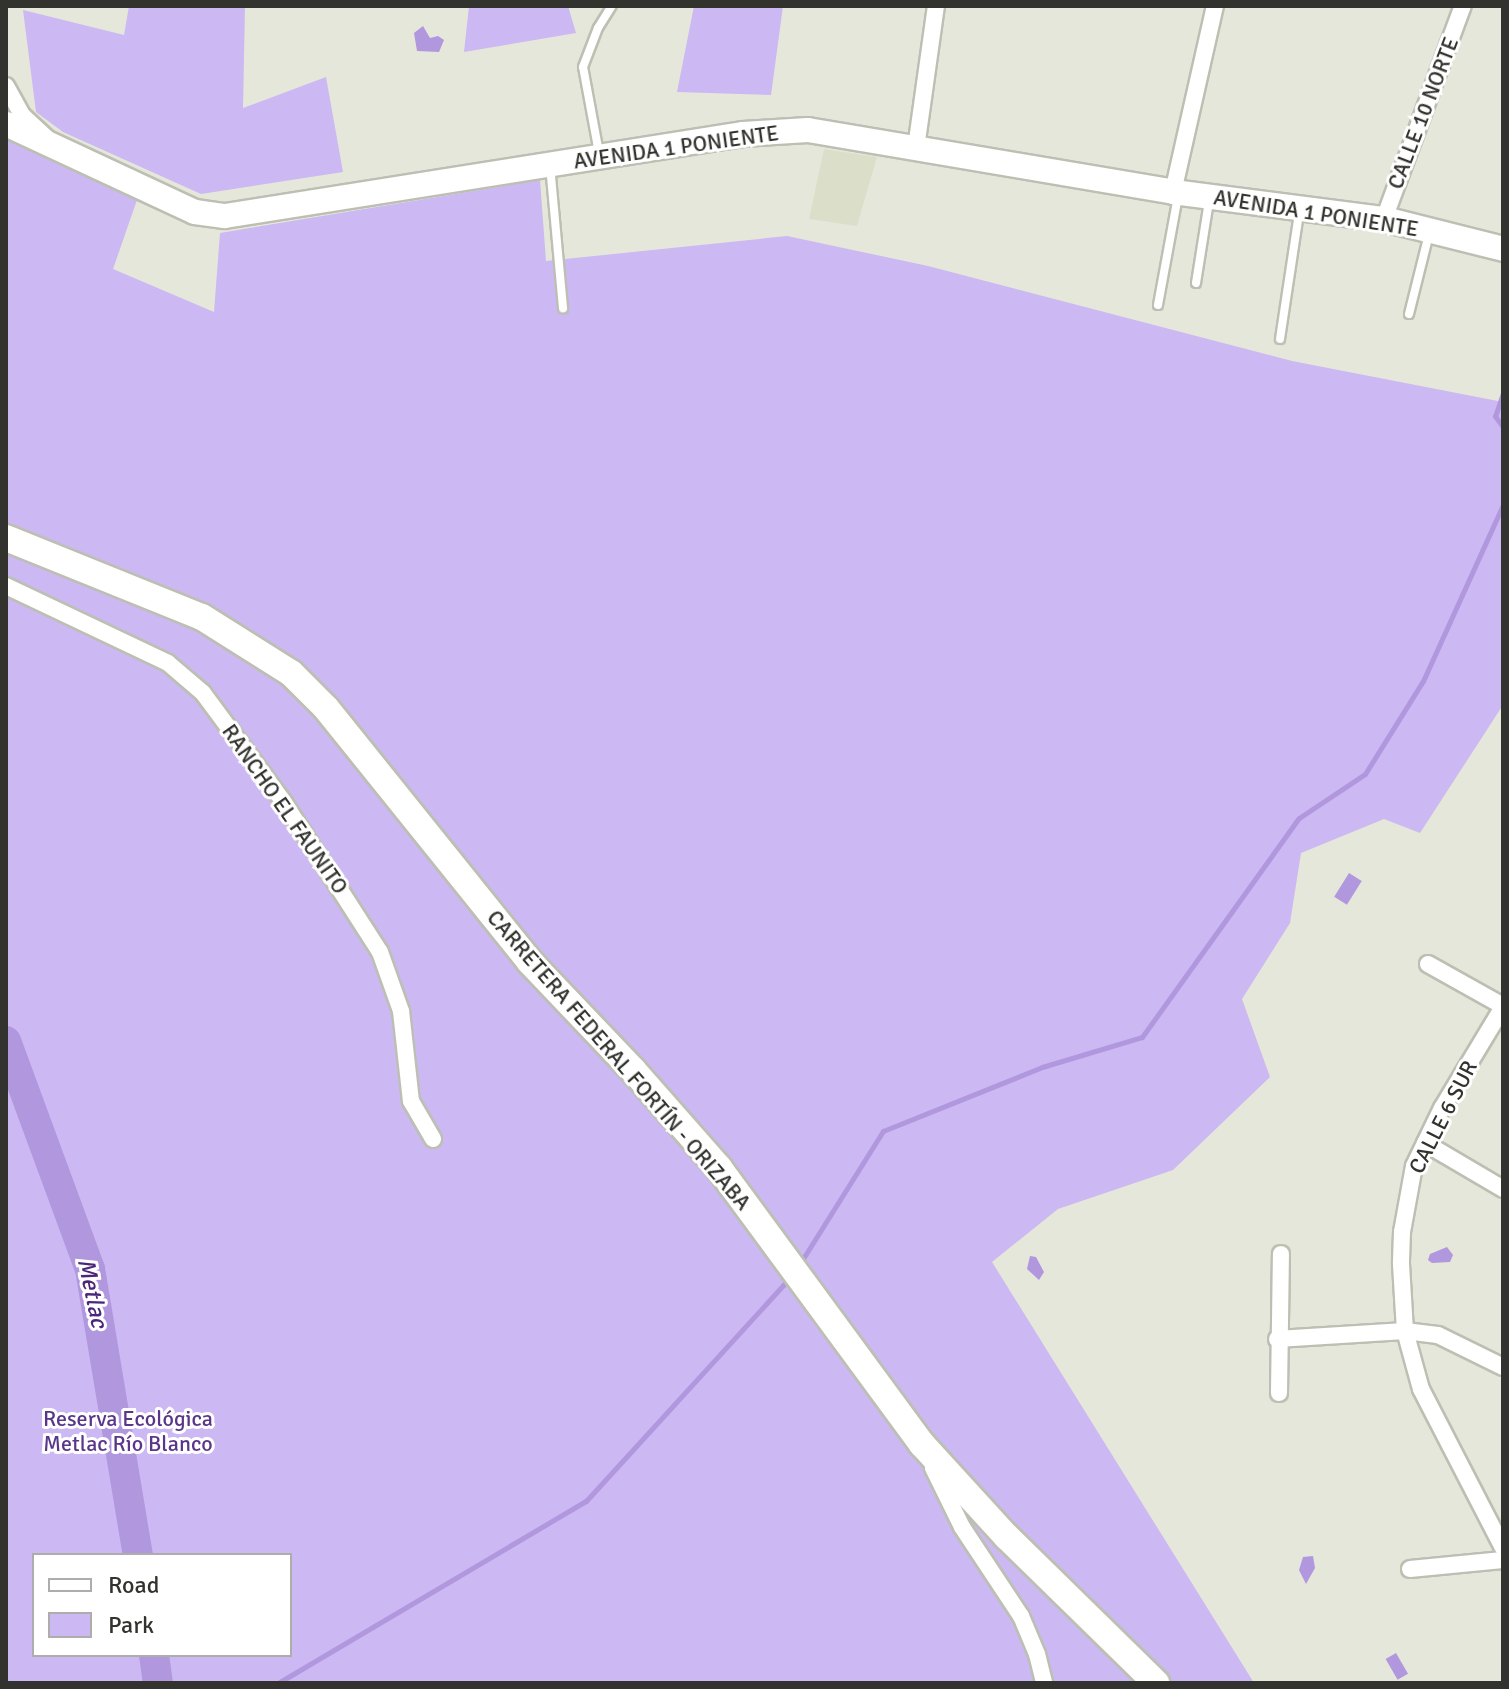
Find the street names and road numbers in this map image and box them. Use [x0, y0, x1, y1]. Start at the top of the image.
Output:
street label: CALLE 10 NORTE [1382, 33, 1464, 193]
street label: AVENIDA 1 PONIENTE [572, 120, 780, 174]
street label: AVENIDA 1 PONIENTE [1212, 184, 1420, 242]
street label: RANCHO EL FAUNITO [216, 719, 354, 899]
street label: CARRETERA FEDERAL FORTÍN - ORIZABA [481, 905, 757, 1215]
street label: CALLE 6 SUR [1403, 1056, 1483, 1178]

